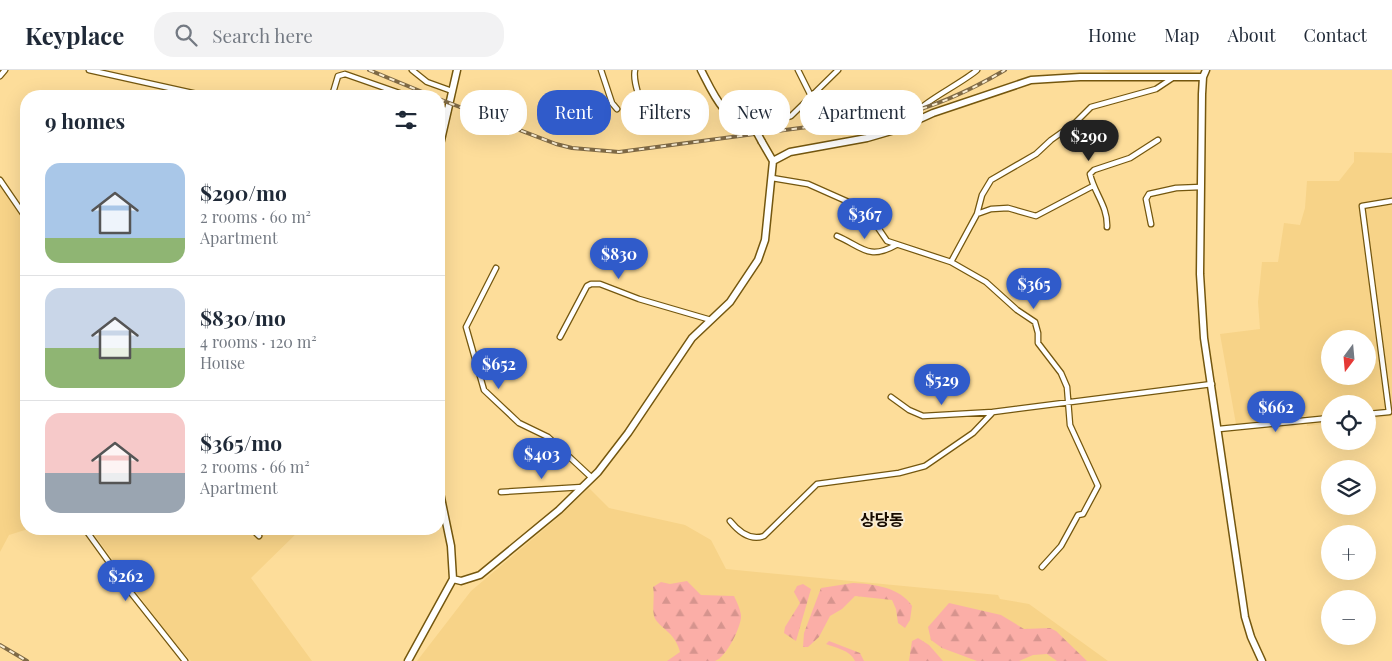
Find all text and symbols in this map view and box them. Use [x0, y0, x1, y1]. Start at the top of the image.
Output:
search box [154, 12, 504, 57]
text: Keyplace [25, 19, 124, 51]
icon: search [172, 21, 200, 49]
text: Search here [212, 22, 313, 48]
text: Home [1088, 23, 1136, 47]
text: Map [1164, 23, 1199, 47]
text: About [1227, 23, 1276, 47]
text: Contact [1304, 23, 1367, 47]
chip: Buy [460, 90, 527, 135]
chip: Rent [537, 90, 611, 135]
chip: Filters [621, 90, 709, 135]
chip: New [719, 90, 790, 135]
chip: Apartment [800, 90, 923, 135]
text: 9 homes [45, 106, 125, 134]
icon: filters [392, 106, 420, 134]
pin: $290 [1059, 119, 1119, 162]
text: $290 [1071, 125, 1107, 146]
text: $290/mo [200, 178, 287, 206]
icon: home [85, 183, 145, 243]
pin: $367 [835, 198, 895, 240]
text: $367 [848, 203, 882, 224]
text: 2 rooms · 60 m² [200, 206, 311, 227]
text: Apartment [200, 227, 278, 248]
pin: $830 [589, 238, 649, 280]
text: $830 [601, 243, 637, 264]
pin: $365 [1004, 268, 1064, 310]
text: $365 [1017, 273, 1051, 294]
text: $830/mo [200, 303, 286, 331]
icon: home [85, 308, 145, 368]
north arrow [1321, 330, 1376, 385]
map controls [1321, 330, 1376, 645]
text: 4 rooms · 120 m² [200, 331, 317, 352]
pin: $652 [469, 348, 529, 390]
text: House [200, 352, 245, 373]
text: $652 [482, 353, 516, 374]
pin: $529 [912, 364, 972, 406]
text: $529 [925, 369, 959, 390]
pin: $662 [1246, 390, 1306, 433]
button: locate [1321, 395, 1376, 450]
text: $662 [1258, 396, 1294, 417]
text: $365/mo [200, 428, 282, 456]
icon: home [85, 433, 145, 493]
pin: $403 [512, 438, 572, 480]
text: $403 [524, 443, 560, 464]
text: 2 rooms · 66 m² [200, 456, 310, 477]
button: layers [1321, 460, 1376, 515]
text: Apartment [200, 477, 278, 498]
district label: 상당동 [860, 509, 904, 530]
button: + [1321, 525, 1376, 580]
pin: $262 [96, 560, 156, 602]
text: $262 [109, 565, 143, 586]
button: − [1321, 590, 1376, 645]

